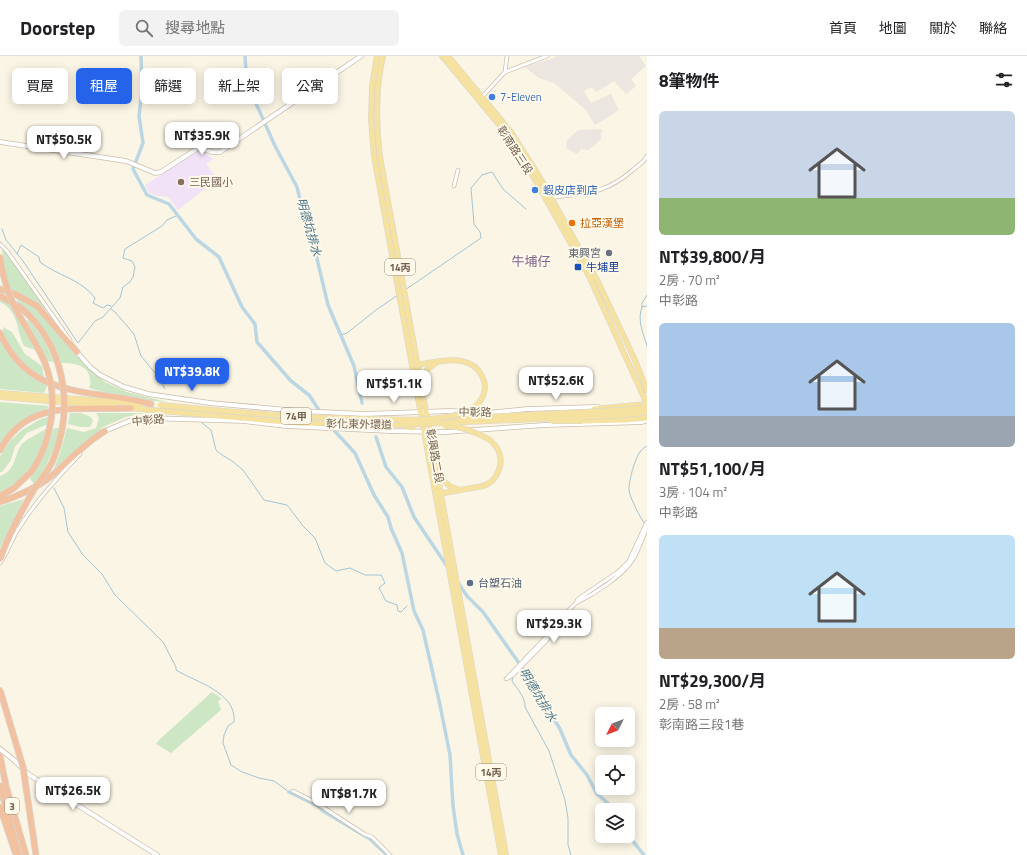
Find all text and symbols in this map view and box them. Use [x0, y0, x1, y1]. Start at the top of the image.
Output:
search box [119, 10, 399, 46]
text: Doorstep [20, 13, 95, 42]
text: 搜尋地點 [165, 16, 225, 39]
icon: search [133, 17, 155, 39]
text: 首頁 [829, 17, 857, 38]
text: 地圖 [879, 17, 907, 38]
text: 關於 [929, 17, 957, 38]
text: 聯絡 [979, 17, 1007, 38]
chip: 買屋 [12, 68, 68, 104]
chip: 租屋 [76, 68, 132, 104]
chip: 篩選 [140, 68, 196, 104]
chip: 新上架 [204, 68, 274, 104]
chip: 公寓 [282, 68, 338, 104]
text: 8筆物件 [659, 68, 720, 94]
icon: filters [993, 69, 1015, 91]
place label: 7-Eleven [500, 89, 542, 105]
marker: 7-Eleven [487, 92, 497, 102]
pin: NT$35.9K [161, 122, 243, 156]
street label: 彰南路三段 [493, 123, 537, 177]
text: NT$35.9K [174, 125, 230, 145]
pin: NT$50.5K [23, 126, 105, 160]
text: NT$50.5K [36, 129, 92, 149]
icon: home [801, 137, 873, 209]
place label: 三民國小 [189, 174, 233, 190]
marker: 三民國小 [176, 177, 186, 187]
place label: 蝦皮店到店 [543, 182, 598, 198]
marker: 蝦皮店到店 [530, 185, 540, 195]
water label: 明德坑排水 [292, 195, 327, 259]
place label: 拉亞漢堡 [580, 215, 624, 231]
marker: 拉亞漢堡 [567, 218, 577, 228]
text: NT$39,800/月 [659, 244, 766, 270]
place label: 東興宮 [568, 245, 601, 261]
marker: 東興宮 [604, 248, 614, 258]
district label: 牛埔仔 [511, 251, 551, 271]
road number: 14丙 [385, 259, 415, 275]
place label: 牛埔里 [586, 259, 619, 275]
marker: 牛埔里 [573, 262, 583, 272]
text: 2房 · 70 m² [659, 270, 720, 290]
text: 中彰路 [659, 290, 698, 310]
icon: home [801, 349, 873, 421]
pin: NT$39.8K [151, 358, 233, 392]
text: NT$39.8K [164, 361, 220, 381]
pin: NT$52.6K [515, 367, 597, 401]
pin: NT$51.1K [353, 370, 435, 404]
text: NT$52.6K [528, 370, 584, 390]
text: NT$51.1K [366, 373, 422, 393]
street label: 中彰路 [458, 404, 492, 420]
road number: 74甲 [281, 408, 311, 424]
street label: 中彰路 [131, 411, 165, 429]
street label: 彰化東外環道 [326, 415, 392, 433]
street label: 彰興路二段 [422, 428, 448, 484]
text: NT$51,100/月 [659, 456, 766, 482]
text: 3房 · 104 m² [659, 482, 727, 502]
text: 中彰路 [659, 502, 698, 522]
icon: home [801, 561, 873, 633]
place label: 台塑石油 [478, 575, 522, 591]
marker: 台塑石油 [465, 578, 475, 588]
pin: NT$29.3K [513, 610, 595, 644]
text: NT$29.3K [526, 613, 582, 633]
water label: 明德坑排水 [515, 664, 563, 726]
text: NT$29,300/月 [659, 668, 766, 694]
text: 2房 · 58 m² [659, 694, 720, 714]
north arrow [595, 707, 635, 747]
map controls [595, 707, 635, 843]
text: 彰南路三段1巷 [659, 714, 744, 734]
button: locate [595, 755, 635, 795]
road number: 14丙 [476, 764, 506, 780]
pin: NT$26.5K [32, 777, 114, 811]
text: NT$26.5K [45, 780, 101, 800]
pin: NT$81.7K [308, 780, 390, 814]
text: NT$81.7K [321, 783, 377, 803]
road number: 3 [5, 798, 19, 814]
button: layers [595, 803, 635, 843]

